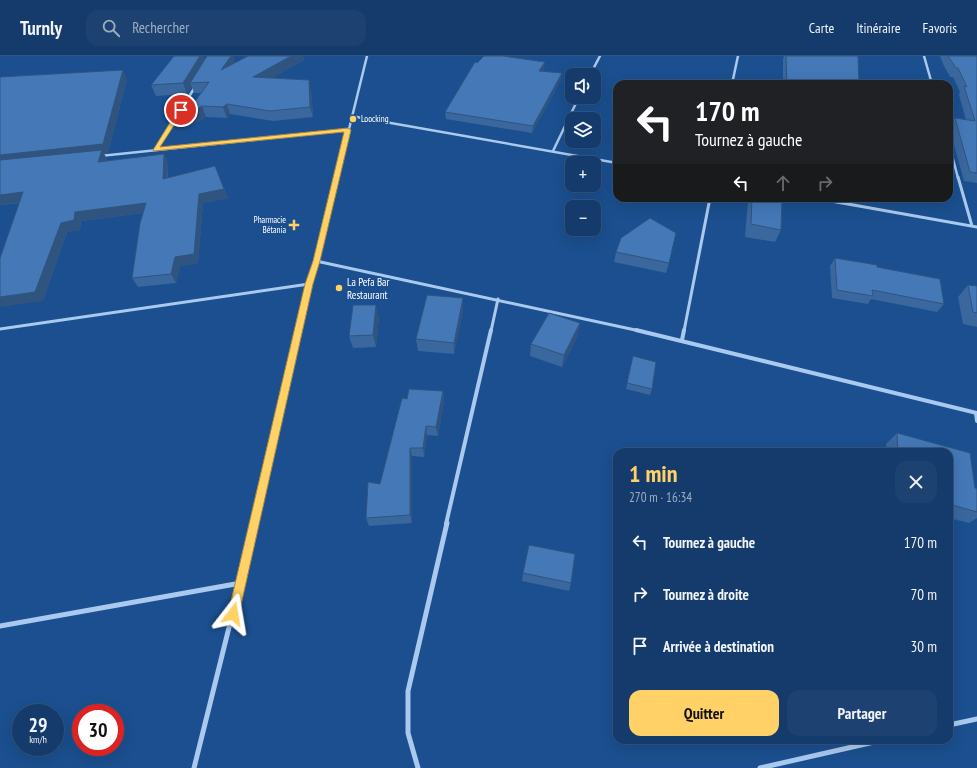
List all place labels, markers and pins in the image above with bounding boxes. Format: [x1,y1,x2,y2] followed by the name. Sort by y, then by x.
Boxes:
[164,93,198,127] pin
[361,113,389,124] place label: Loocking
[348,114,358,124] marker: Loocking
[254,214,286,235] place label: Pharmacie Bétania
[289,220,299,230] marker: Pharmacie Bétania
[347,275,389,302] place label: La Pefa Bar Restaurant
[334,283,344,293] marker: La Pefa Bar Restaurant

